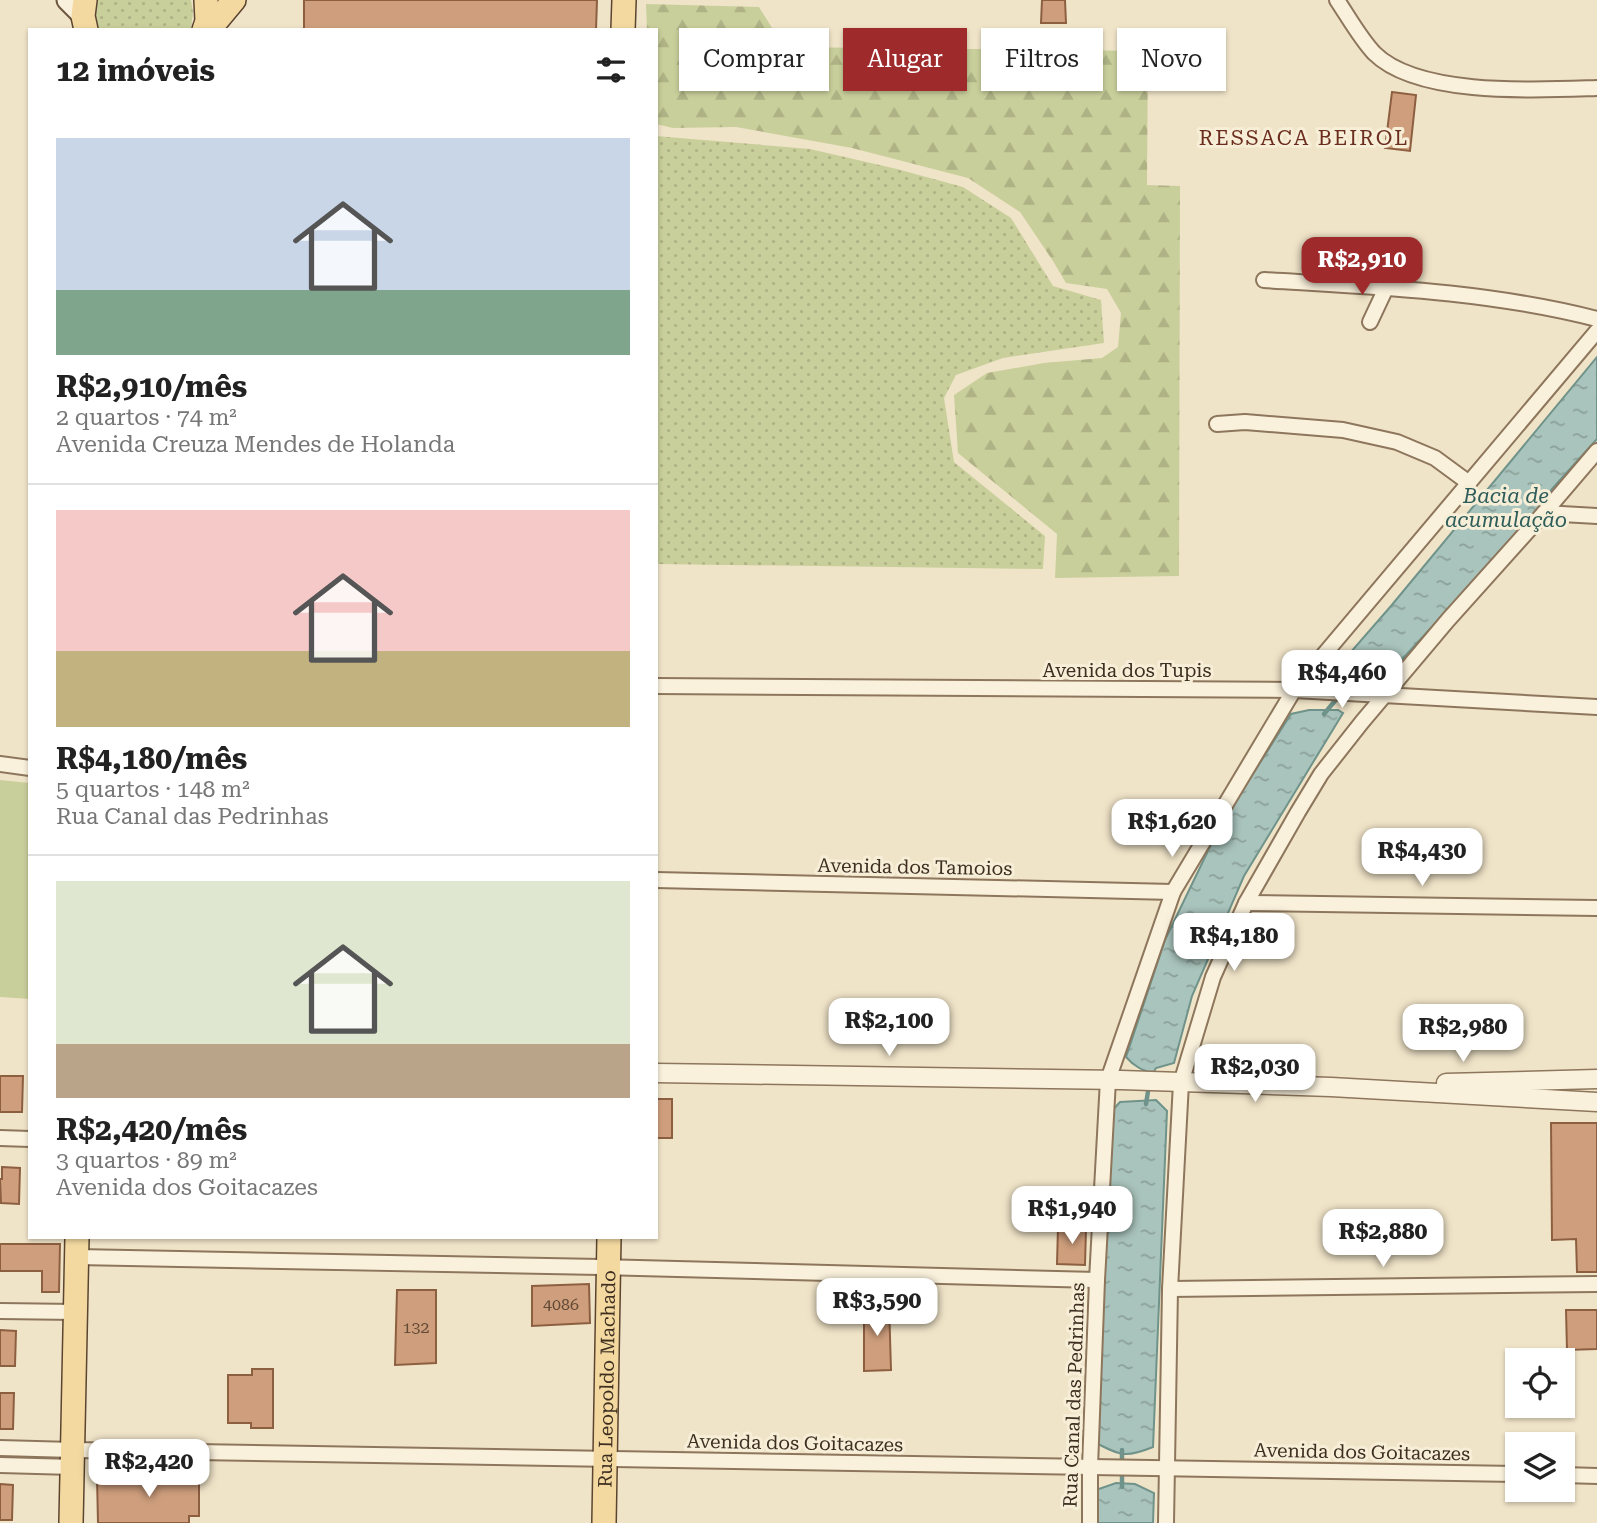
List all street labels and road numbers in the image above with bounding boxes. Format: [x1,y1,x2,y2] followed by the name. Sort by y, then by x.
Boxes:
[1042,659,1212,682] street label: Avenida dos Tupis
[818,854,1012,880] street label: Avenida dos Tamoios
[593,1270,620,1488] street label: Rua Leopoldo Machado
[1059,1282,1089,1508] street label: Rua Canal das Pedrinhas
[687,1430,903,1456] street label: Avenida dos Goitacazes
[1254,1439,1470,1465] street label: Avenida dos Goitacazes

